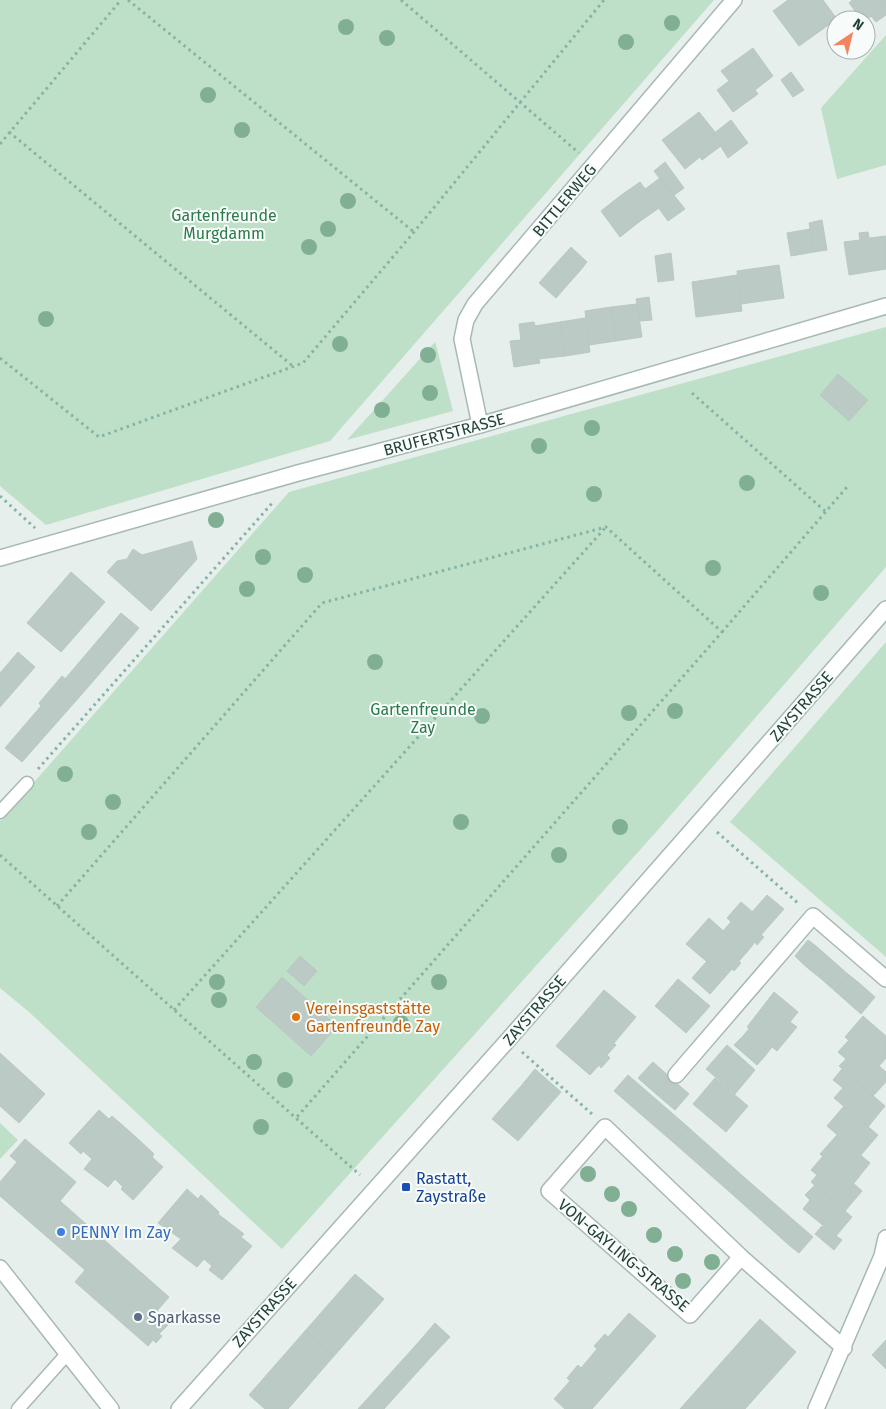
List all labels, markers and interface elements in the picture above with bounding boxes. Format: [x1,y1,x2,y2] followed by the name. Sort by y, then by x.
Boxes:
[826,10,876,60] north arrow
[849,15,867,34] text: N
[529,160,600,240] street label: BITTLERWEG
[171,206,277,243] park label: Gartenfreunde Murgdamm
[381,409,507,460] street label: BRUFERTSTRASSE
[766,667,837,745] street label: ZAYSTRASSE
[370,700,476,737] park label: Gartenfreunde Zay
[499,971,570,1049] street label: ZAYSTRASSE
[306,999,440,1036] place label: Vereinsgaststätte Gartenfreunde Zay
[290,1011,302,1023] marker: Vereinsgaststätte Gartenfreunde Zay
[416,1169,486,1206] place label: Rastatt, Zaystraße
[400,1181,412,1193] marker: Rastatt, Zaystraße
[554,1195,693,1316] street label: VON-GAYLING-STRASSE
[71,1223,171,1242] place label: PENNY Im Zay
[55,1226,67,1238] marker: PENNY Im Zay
[228,1274,300,1351] street label: ZAYSTRASSE
[148,1308,221,1327] place label: Sparkasse
[132,1311,144,1323] marker: Sparkasse

